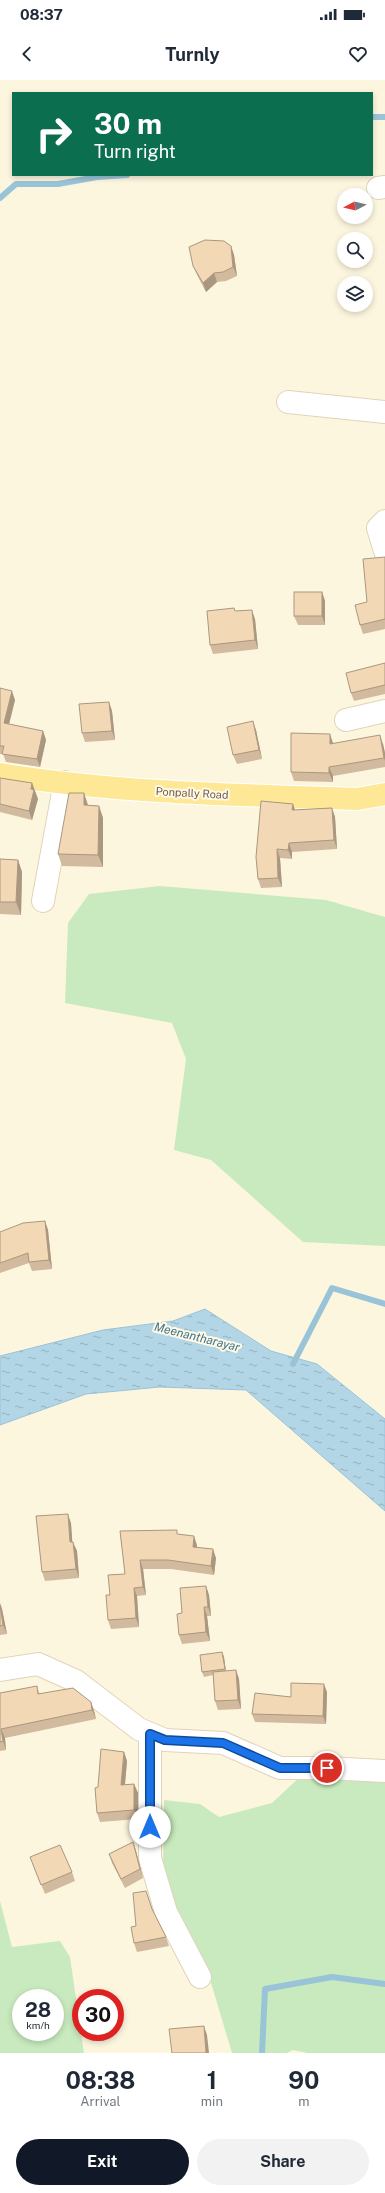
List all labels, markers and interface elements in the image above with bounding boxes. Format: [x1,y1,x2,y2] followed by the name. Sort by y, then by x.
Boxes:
[20,6,63,23] text: 08:37
[16,43,38,65] icon: back
[347,43,369,65] icon: heart
[165,44,220,65] text: Turnly
[94,107,162,140] text: 30 m
[28,108,80,160] icon: right
[94,141,176,162] text: Turn right
[337,188,373,224] north arrow
[337,188,373,312] map controls
[337,232,373,268] button: search
[337,276,373,312] button: layers
[155,785,229,801] street label: Ponpally Road
[153,1320,242,1355] water label: Meenantharayar
[310,1751,344,1785] pin
[316,1757,338,1779] icon: arrive
[129,1806,171,1848] position arrow
[72,1989,124,2041] speed limit sign: 30
[25,1998,51,2022] text: 28
[26,2019,50,2031] text: km/h
[65,2066,135,2094] text: 08:38
[207,2066,217,2094] text: 1
[288,2066,320,2094] text: 90
[80,2094,121,2109] text: Arrival
[201,2094,223,2109] text: min
[298,2094,310,2109] text: m
[16,2139,189,2185] button: Exit
[197,2139,369,2185] button: Share

